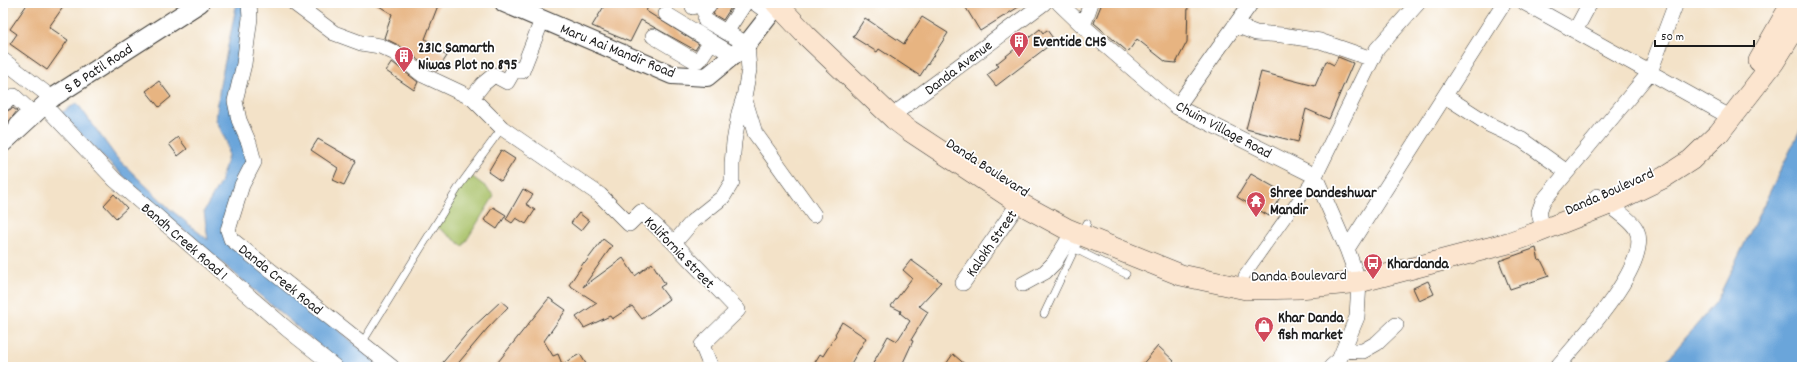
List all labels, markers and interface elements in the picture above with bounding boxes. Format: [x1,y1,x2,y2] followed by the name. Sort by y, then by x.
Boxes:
[556,19,678,85] street label: Maru Aai Mandir Road
[1655,22,1754,48] scale bar
[1661,29,1684,46] text: 50 m
[1008,30,1030,58] building icon: Eventide CHS
[1033,32,1107,54] place label: Eventide CHS
[921,35,998,102] street label: Danda Avenue
[418,38,518,77] place label: 231C Samarth Niwas Plot no 895
[60,39,138,100] street label: S B Patil Road
[393,45,415,73] building icon: 231C Samarth Niwas Plot no 895
[1171,96,1275,165] street label: Chuim Village Road
[941,133,1033,204] street label: Danda Boulevard
[1562,163,1658,222] street label: Danda Boulevard
[1270,183,1377,222] place label: Shree Dandeshwar Mandir
[1245,190,1267,218] temple icon: Shree Dandeshwar Mandir
[135,198,232,287] street label: Bandh Creek Road 1
[962,206,1024,282] street label: Kalokh Street
[638,212,719,295] street label: Kolifornia street
[233,240,327,322] street label: Danda Creek Road
[1362,252,1384,280] bus stop icon: Khardanda
[1387,254,1449,276] place label: Khardanda
[1251,265,1347,289] street label: Danda Boulevard
[1277,308,1345,347] place label: Khar Danda fish market
[1253,315,1275,343] shop icon: Khar Danda fish market

